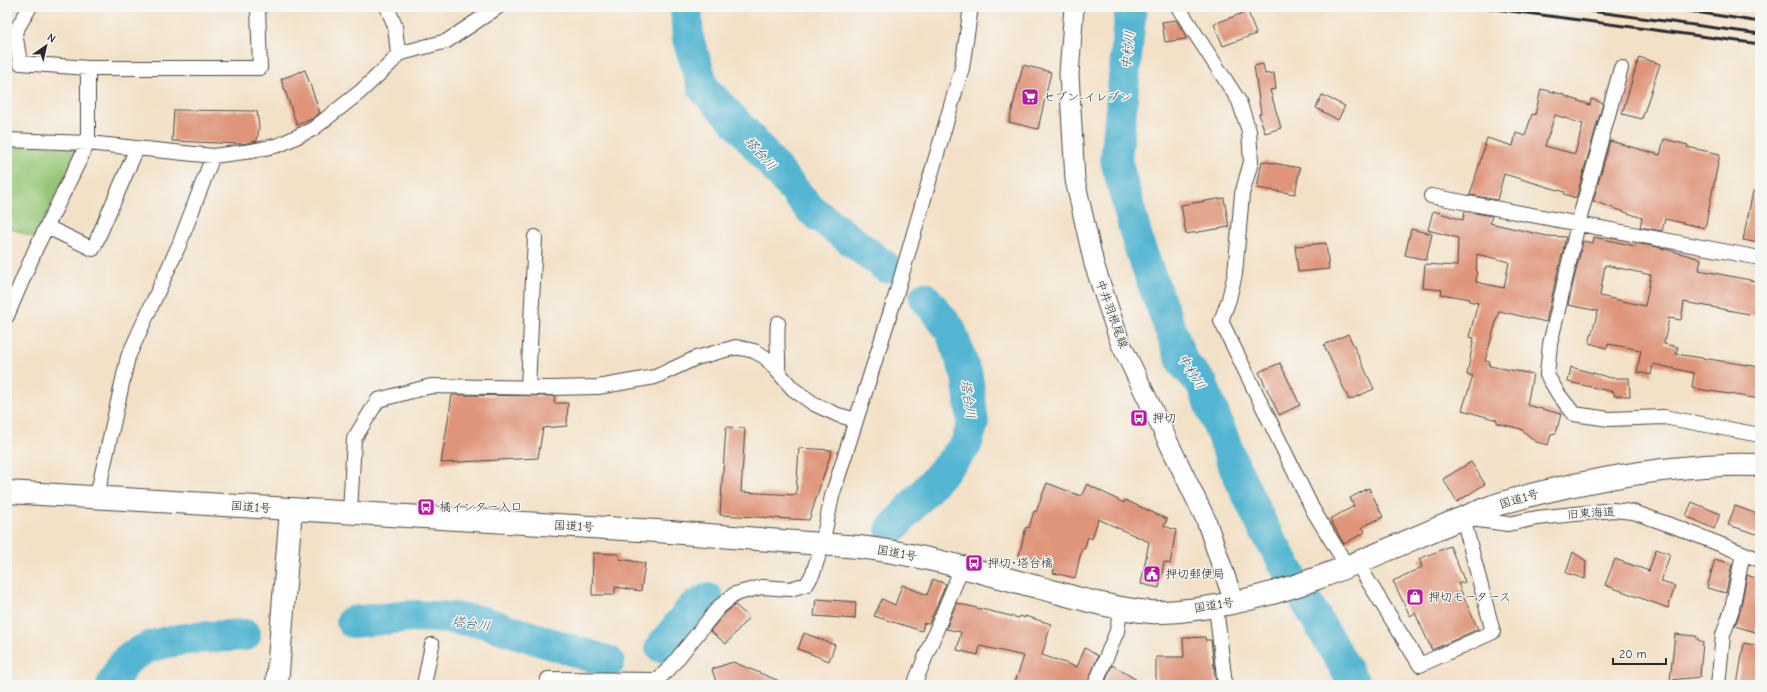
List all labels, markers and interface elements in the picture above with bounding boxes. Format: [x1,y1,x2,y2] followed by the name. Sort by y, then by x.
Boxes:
[26,26,66,66] north arrow
[1118,30,1137,70] water label: 中村川
[45,31,58,46] text: N
[1020,87,1040,107] supermarket icon: セブン-イレブン
[1043,90,1132,104] place label: セブン-イレブン
[742,134,779,173] water label: 塔台川
[1093,278,1131,350] street label: 中井羽根尾線
[1175,351,1208,392] water label: 中村川
[958,379,979,419] water label: 塔台川
[1129,408,1149,428] bus stop icon: 押切
[1152,411,1176,425] place label: 押切
[1497,486,1541,512] street label: 国道1号
[416,497,436,517] bus stop icon: 橘インター入口
[230,499,272,515] street label: 国道1号
[439,500,523,514] place label: 橘インター入口
[1567,504,1615,522] street label: 旧東海道
[553,518,595,534] street label: 国道1号
[876,543,918,563] street label: 国道1号
[964,553,984,573] bus stop icon: 押切･塔台橋
[987,556,1053,570] place label: 押切･塔台橋
[1142,564,1162,584] public building icon: 押切郵便局
[1165,567,1225,581] place label: 押切郵便局
[1405,587,1425,607] shop icon: 押切モータース
[1428,590,1511,604] place label: 押切モータース
[1193,595,1235,615] street label: 国道1号
[451,613,491,634] water label: 塔台川
[1613,640,1666,666] scale bar
[1619,647,1647,661] text: 20 m

